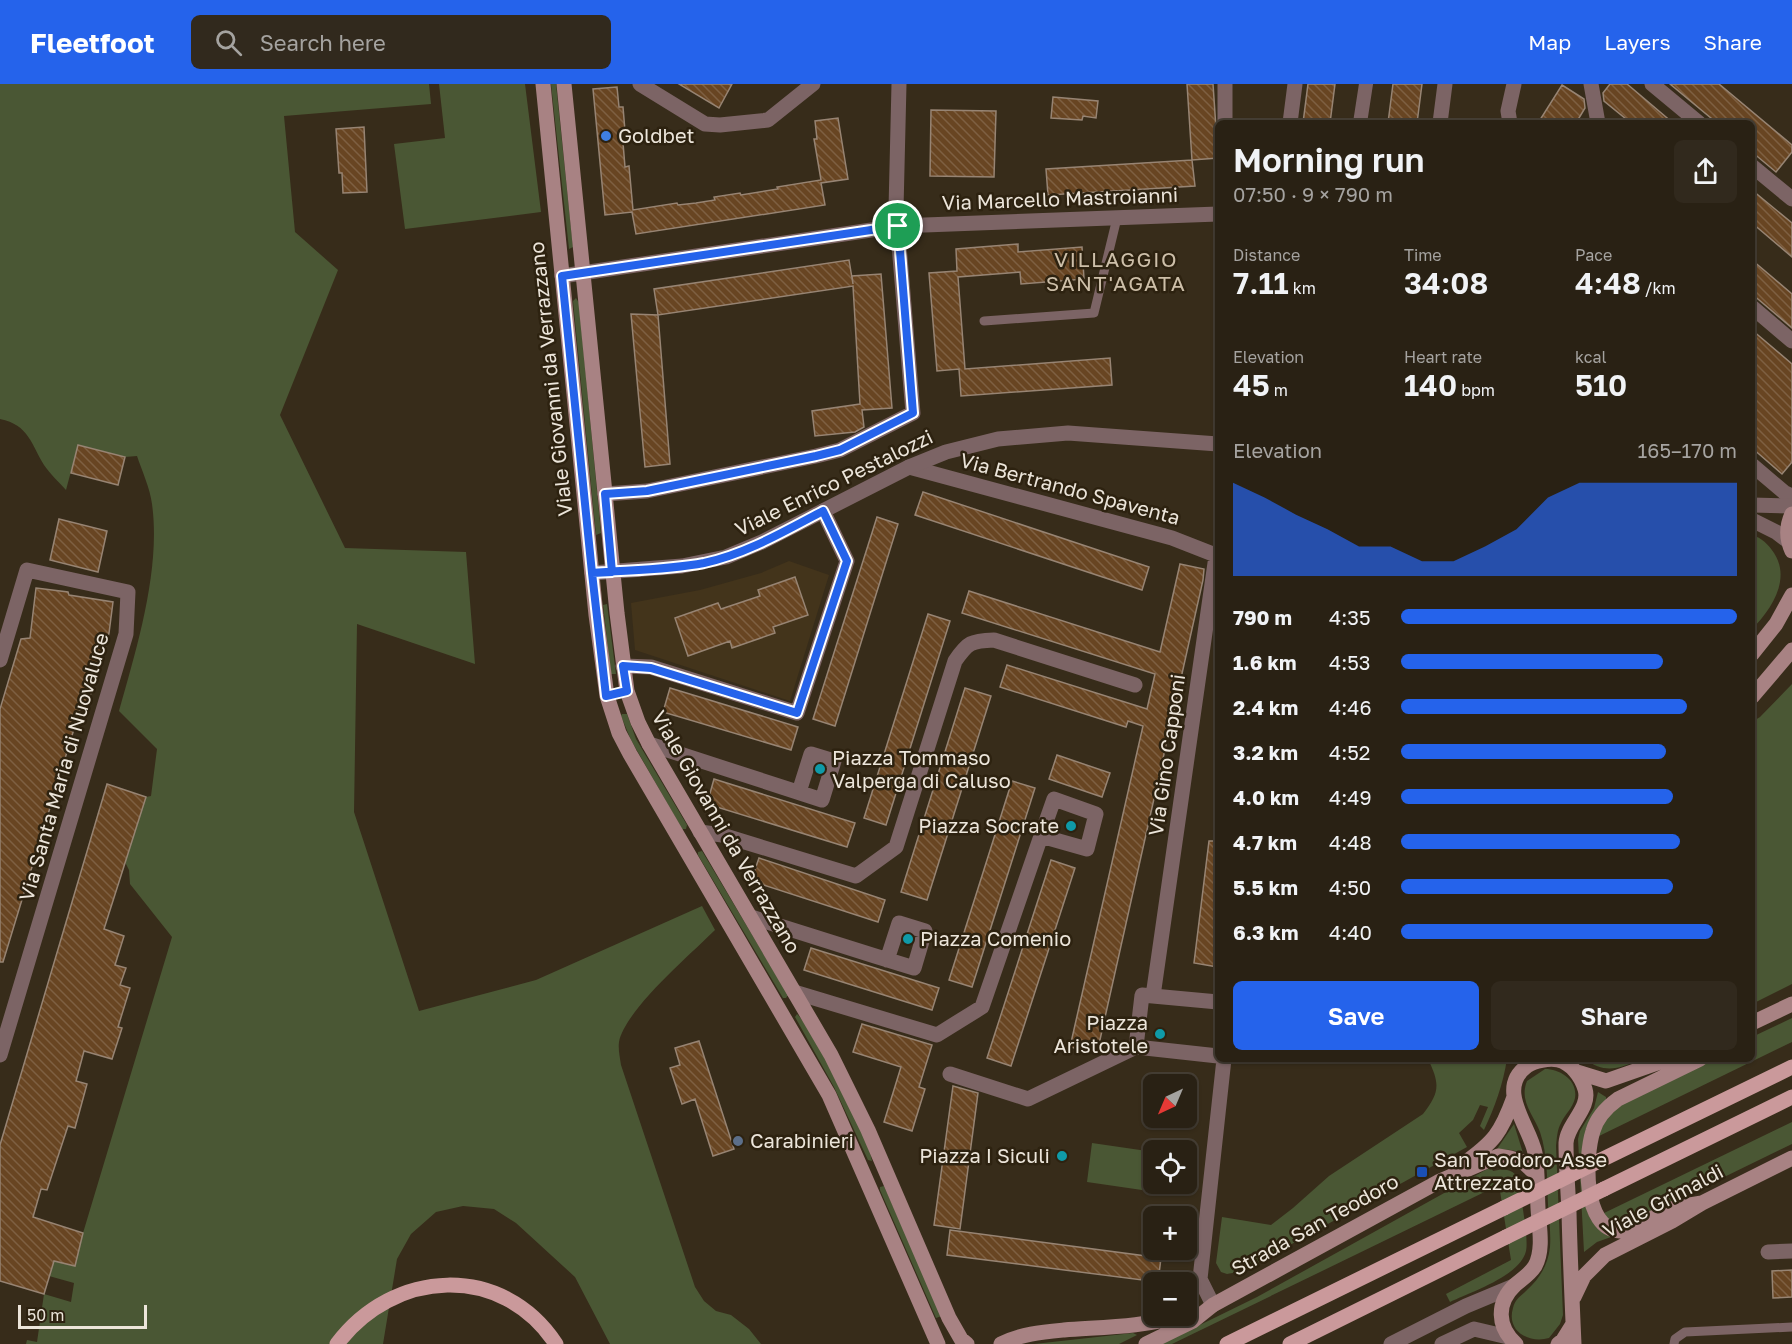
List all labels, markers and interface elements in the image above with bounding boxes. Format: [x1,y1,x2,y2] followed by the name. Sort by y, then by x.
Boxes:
[191,15,611,69] search box
[30,26,155,59] text: Fleetfoot
[212,26,245,59] icon: search
[260,29,386,56] text: Search here
[1528,29,1571,55] text: Map
[1604,29,1671,55] text: Layers
[1704,29,1762,55] text: Share
[618,123,695,147] place label: Goldbet
[599,129,613,143] marker: Goldbet
[1233,140,1425,179] text: Morning run
[1674,140,1737,203] button: share
[941,182,1179,214] street label: Via Marcello Mastroianni
[1233,182,1393,206] text: 07:50 · 9 × 790 m
[872,200,923,251] pin
[881,209,914,242] icon: arrive
[524,241,576,518] street label: Viale Giovanni da Verrazzano
[1233,245,1300,265] text: Distance
[1404,245,1442,265] text: Time
[1575,245,1612,265] text: Pace
[1046,246,1186,296] district label: VILLAGGIO SANT'AGATA
[1233,265,1289,301] text: 7.11
[1404,265,1488,301] text: 34:08
[1575,265,1641,301] text: 4:48
[1289,278,1316,298] text: km
[1641,278,1676,298] text: /km
[1233,347,1304,367] text: Elevation
[1404,347,1482,367] text: Heart rate
[1575,347,1607,367] text: kcal
[1233,367,1270,403] text: 45
[1404,367,1457,403] text: 140
[1575,367,1627,403] text: 510
[1270,380,1288,400] text: m
[1457,380,1495,400] text: bpm
[731,424,936,540] street label: Viale Enrico Pestalozzi
[1233,438,1322,462] text: Elevation
[1638,438,1737,462] text: 165–170 m
[958,447,1183,529] street label: Via Bertrando Spaventa
[1233,605,1292,629] text: 790 m
[1329,605,1371,629] text: 4:35
[13,630,113,904] street label: Via Santa Maria di Nuovaluce
[1233,650,1297,674] text: 1.6 km
[1329,650,1371,674] text: 4:53
[1143,672,1189,837] street label: Via Gino Capponi
[1233,695,1298,719] text: 2.4 km
[1329,695,1372,719] text: 4:46
[647,706,806,957] street label: Viale Giovanni da Verrazzano
[1233,740,1298,764] text: 3.2 km
[1329,740,1370,764] text: 4:52
[832,745,1011,792] place label: Piazza Tommaso Valperga di Caluso
[813,762,827,776] marker: Piazza Tommaso Valperga di Caluso
[1233,785,1299,809] text: 4.0 km
[1329,785,1372,809] text: 4:49
[918,813,1059,837] place label: Piazza Socrate
[1064,819,1078,833] marker: Piazza Socrate
[1233,830,1297,854] text: 4.7 km
[1329,830,1372,854] text: 4:48
[1233,875,1298,899] text: 5.5 km
[1329,875,1371,899] text: 4:50
[1233,920,1298,944] text: 6.3 km
[1329,920,1372,944] text: 4:40
[920,926,1071,950] place label: Piazza Comenio
[901,932,915,946] marker: Piazza Comenio
[1233,981,1479,1050] button: Save
[1491,981,1737,1050] button: Share
[1053,1010,1148,1057] place label: Piazza Aristotele
[1153,1027,1167,1041] marker: Piazza Aristotele
[1143,1074,1197,1128] north arrow
[1143,1074,1197,1326] map controls
[750,1128,854,1152] place label: Carabinieri
[731,1134,745,1148] marker: Carabinieri
[1143,1140,1197,1194] button: locate
[919,1143,1050,1167] place label: Piazza I Siculi
[1434,1147,1607,1194] place label: San Teodoro-Asse Attrezzato
[1055,1149,1069,1163] marker: Piazza I Siculi
[1598,1158,1727,1242] street label: Viale Grimaldi
[1415,1165,1429,1179] marker: San Teodoro-Asse Attrezzato
[1227,1168,1402,1280] street label: Strada San Teodoro
[1143,1206,1197,1260] button: +
[1143,1272,1197,1326] button: −
[18,1302,147,1330] scale bar
[27,1305,64,1325] text: 50 m

